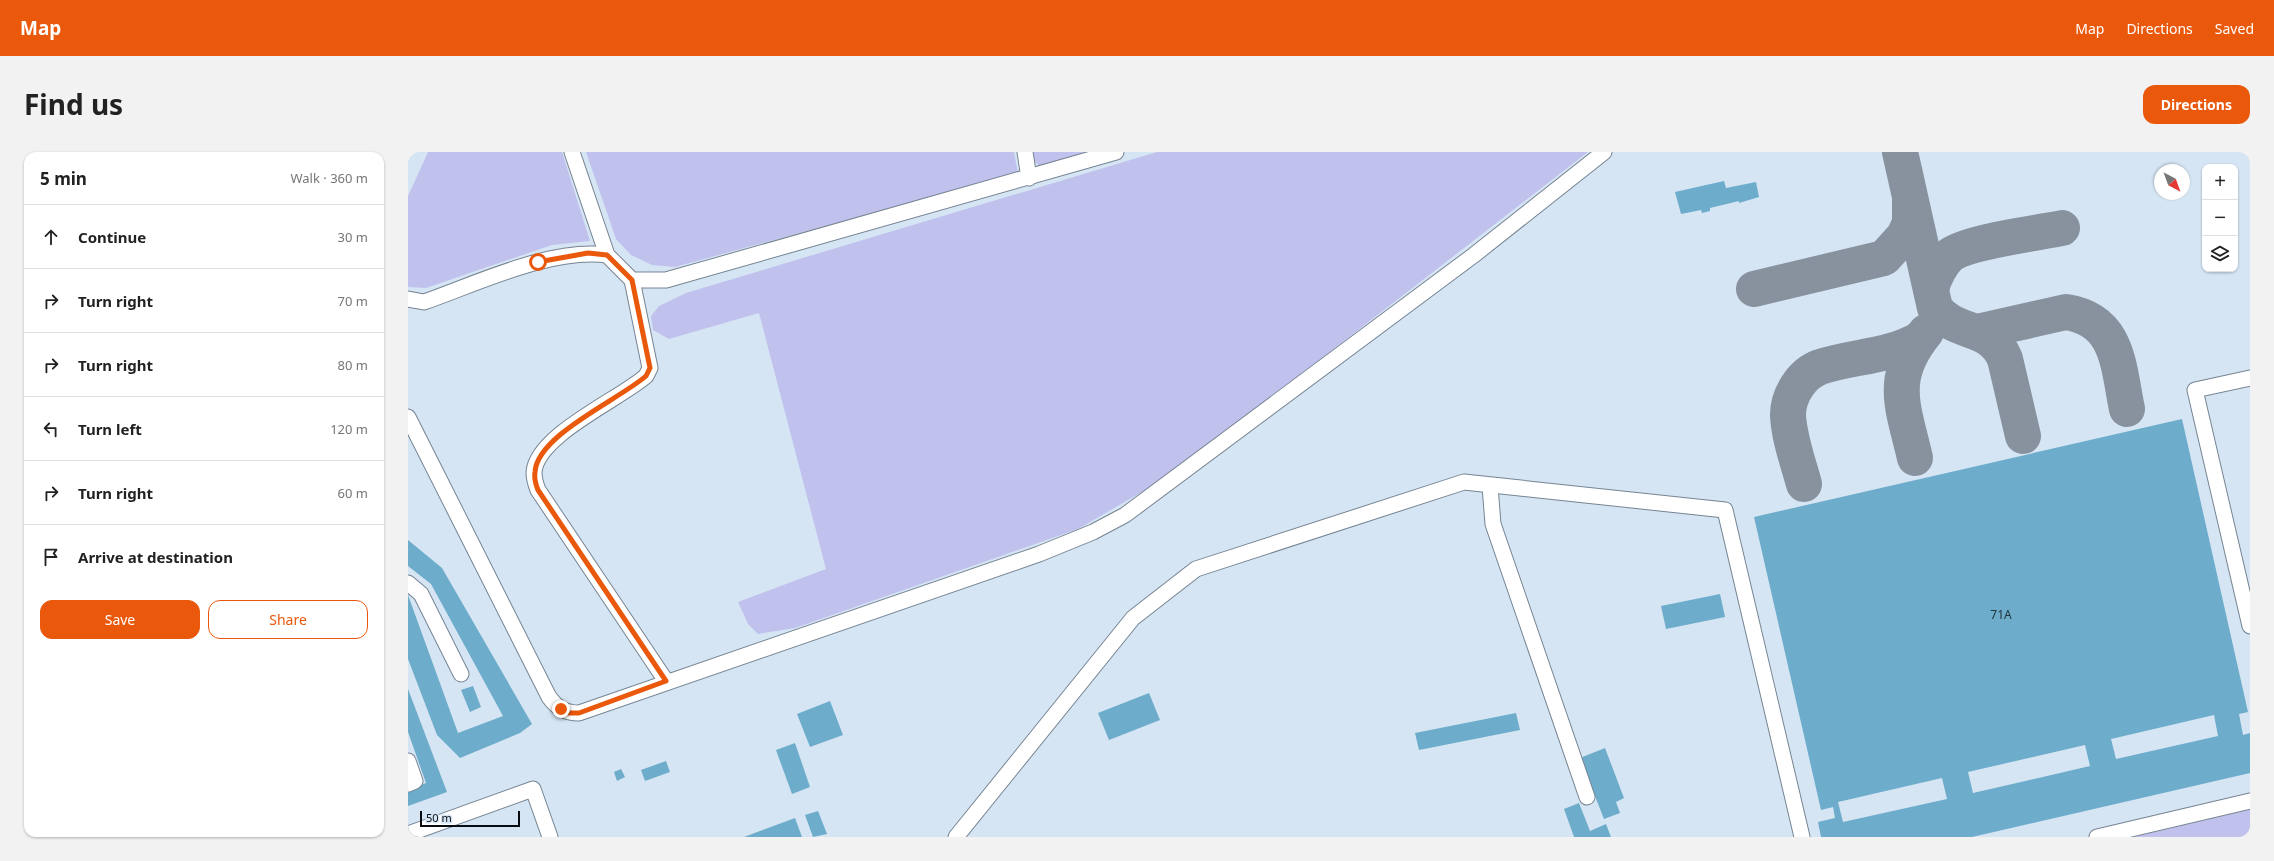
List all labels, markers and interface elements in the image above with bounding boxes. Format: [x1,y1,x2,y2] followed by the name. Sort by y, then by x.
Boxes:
[20,15,61,41] text: Map
[2075,19,2104,38] text: Map
[2126,19,2193,38] text: Directions
[2215,19,2254,38] text: Saved
[24,85,123,123] text: Find us
[2143,85,2250,124] button: Directions
[2154,164,2190,200] north arrow
[2202,164,2238,272] map controls
[2202,164,2238,200] button: +
[40,167,87,190] text: 5 min
[290,169,368,187] text: Walk · 360 m
[2202,200,2238,236] button: −
[40,226,62,248] icon: ahead
[78,227,146,247] text: Continue
[338,228,368,246] text: 30 m
[2202,236,2238,272] button: layers
[529,253,547,271] route start
[40,290,62,312] icon: right
[78,291,153,311] text: Turn right
[338,292,368,310] text: 70 m
[40,354,62,376] icon: right
[78,355,153,375] text: Turn right
[338,356,368,374] text: 80 m
[40,418,62,440] icon: left
[78,419,142,439] text: Turn left
[330,420,368,438] text: 120 m
[40,482,62,504] icon: right
[78,483,153,503] text: Turn right
[338,484,368,502] text: 60 m
[40,546,62,568] icon: arrive
[78,547,233,567] text: Arrive at destination
[40,600,200,639] button: Save
[208,600,368,639] button: Share
[1990,606,2012,623] house number: 71А
[552,700,570,718] route end
[420,809,520,828] scale bar
[426,810,452,825] text: 50 m

